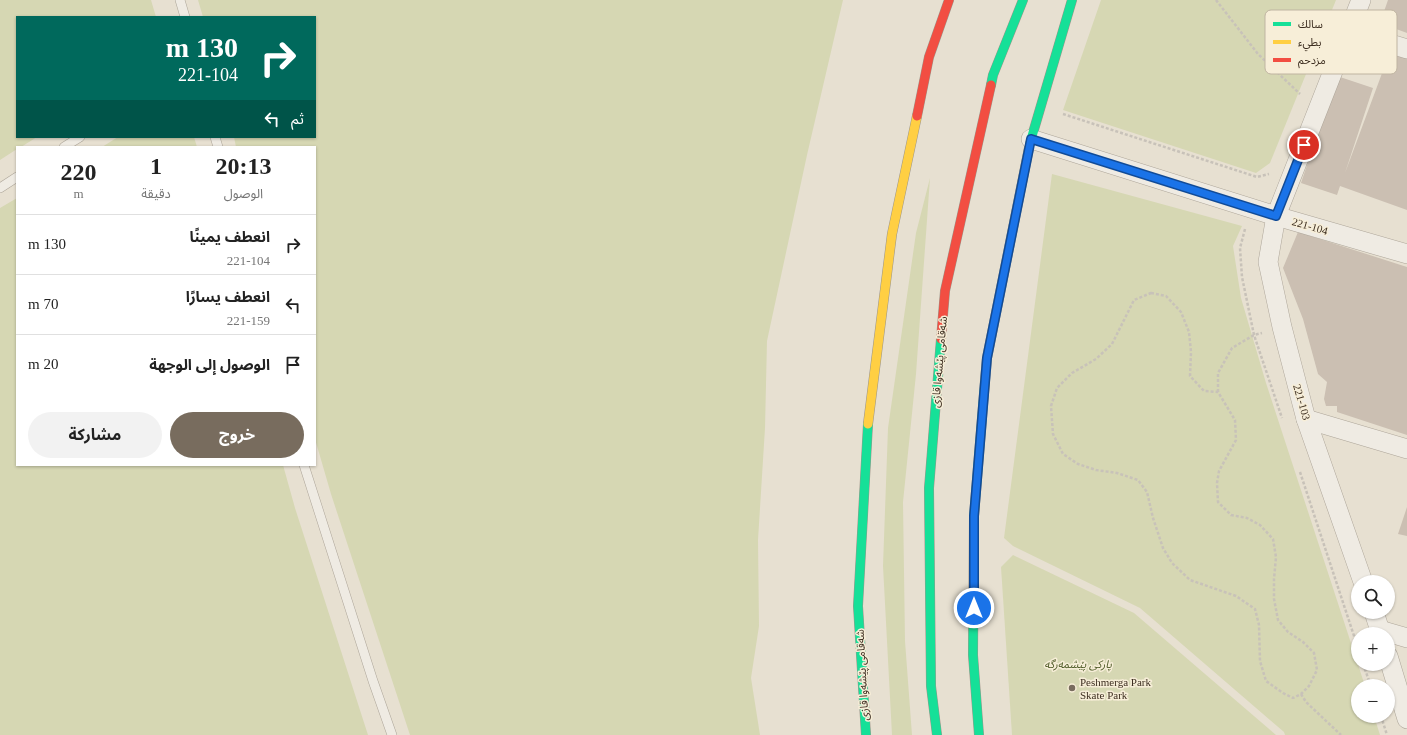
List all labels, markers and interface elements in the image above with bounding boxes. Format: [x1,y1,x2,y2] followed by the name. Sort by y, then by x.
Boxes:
[1265,10,1397,74] legend
[1298,18,1323,30] text: سالك
[166,32,238,63] text: 130 m
[252,32,304,84] icon: right
[1298,36,1321,52] text: بطيء
[1298,54,1326,69] text: مزدحم
[178,65,238,85] text: 221-104
[261,108,283,130] icon: left
[291,111,304,127] text: ثم
[1287,128,1321,162] pin
[1293,134,1315,156] icon: arrive
[150,153,162,179] text: 1
[215,153,271,179] text: 20:13
[61,159,97,185] text: 220
[74,186,84,201] text: m
[141,186,171,201] text: دقيقة
[224,186,263,201] text: الوصول
[1291,215,1330,237] street label: 221-104
[190,229,270,245] text: انعطف يمينًا
[282,234,304,256] icon: right
[28,236,66,252] text: 130 m
[227,253,270,268] text: 221-104
[186,289,270,305] text: انعطف يسارًا
[282,294,304,316] icon: left
[28,296,58,312] text: 70 m
[227,313,270,328] text: 221-159
[929,315,951,408] street label: شەقامی پێشەوا قازی
[282,354,304,376] icon: arrive
[28,356,58,372] text: 20 m
[149,357,270,373] text: الوصول إلى الوجهة
[1291,383,1313,422] street label: 221-103
[28,412,162,458] button: مشاركة
[170,412,304,458] button: خروج
[1351,575,1395,723] map controls
[1351,575,1395,619] button: search
[953,587,995,629] position arrow
[1351,627,1395,671] button: +
[854,628,872,721] street label: شەقامی پێشەوا قازی
[1044,658,1112,672] park label: پارکی پێشمەرگە
[1080,676,1151,701] place label: Peshmerga Park Skate Park
[1351,679,1395,723] button: −
[1067,683,1077,693] marker: Peshmerga Park Skate Park

